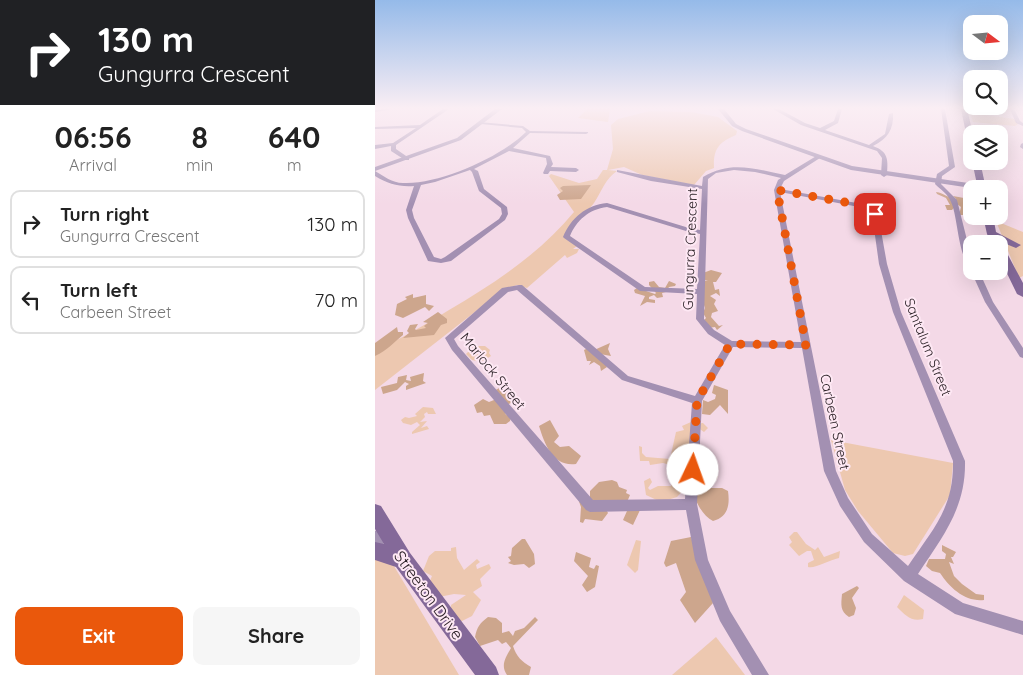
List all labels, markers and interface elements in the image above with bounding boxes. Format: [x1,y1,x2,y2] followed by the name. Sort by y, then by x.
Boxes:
[963,15,1007,60] north arrow
[963,15,1008,280] map controls
[98,17,194,61] text: 130 m
[15,20,80,85] icon: right
[98,60,290,88] text: Gungurra Crescent
[963,70,1008,115] button: search
[55,118,132,156] text: 06:56
[191,118,208,156] text: 8
[268,118,321,156] text: 640
[963,125,1008,170] button: layers
[69,155,117,175] text: Arrival
[186,155,213,175] text: min
[287,155,301,175] text: m
[963,180,1008,225] button: +
[679,187,701,310] street label: Gungurra Crescent
[854,193,896,235] pin
[861,200,889,228] icon: arrive
[60,202,149,226] text: Turn right
[17,210,45,238] icon: right
[307,212,358,236] text: 130 m
[60,226,199,246] text: Gungurra Crescent
[963,235,1008,280] button: −
[60,278,138,302] text: Turn left
[17,286,45,314] icon: left
[314,288,358,312] text: 70 m
[900,296,956,399] street label: Santalum Street
[60,302,171,322] text: Carbeen Street
[456,329,530,413] street label: Marlock Street
[816,372,854,472] street label: Carbeen Street
[666,443,718,495] position arrow
[390,546,468,644] street label: Streeton Drive
[15,607,183,665] button: Exit
[193,607,360,665] button: Share

